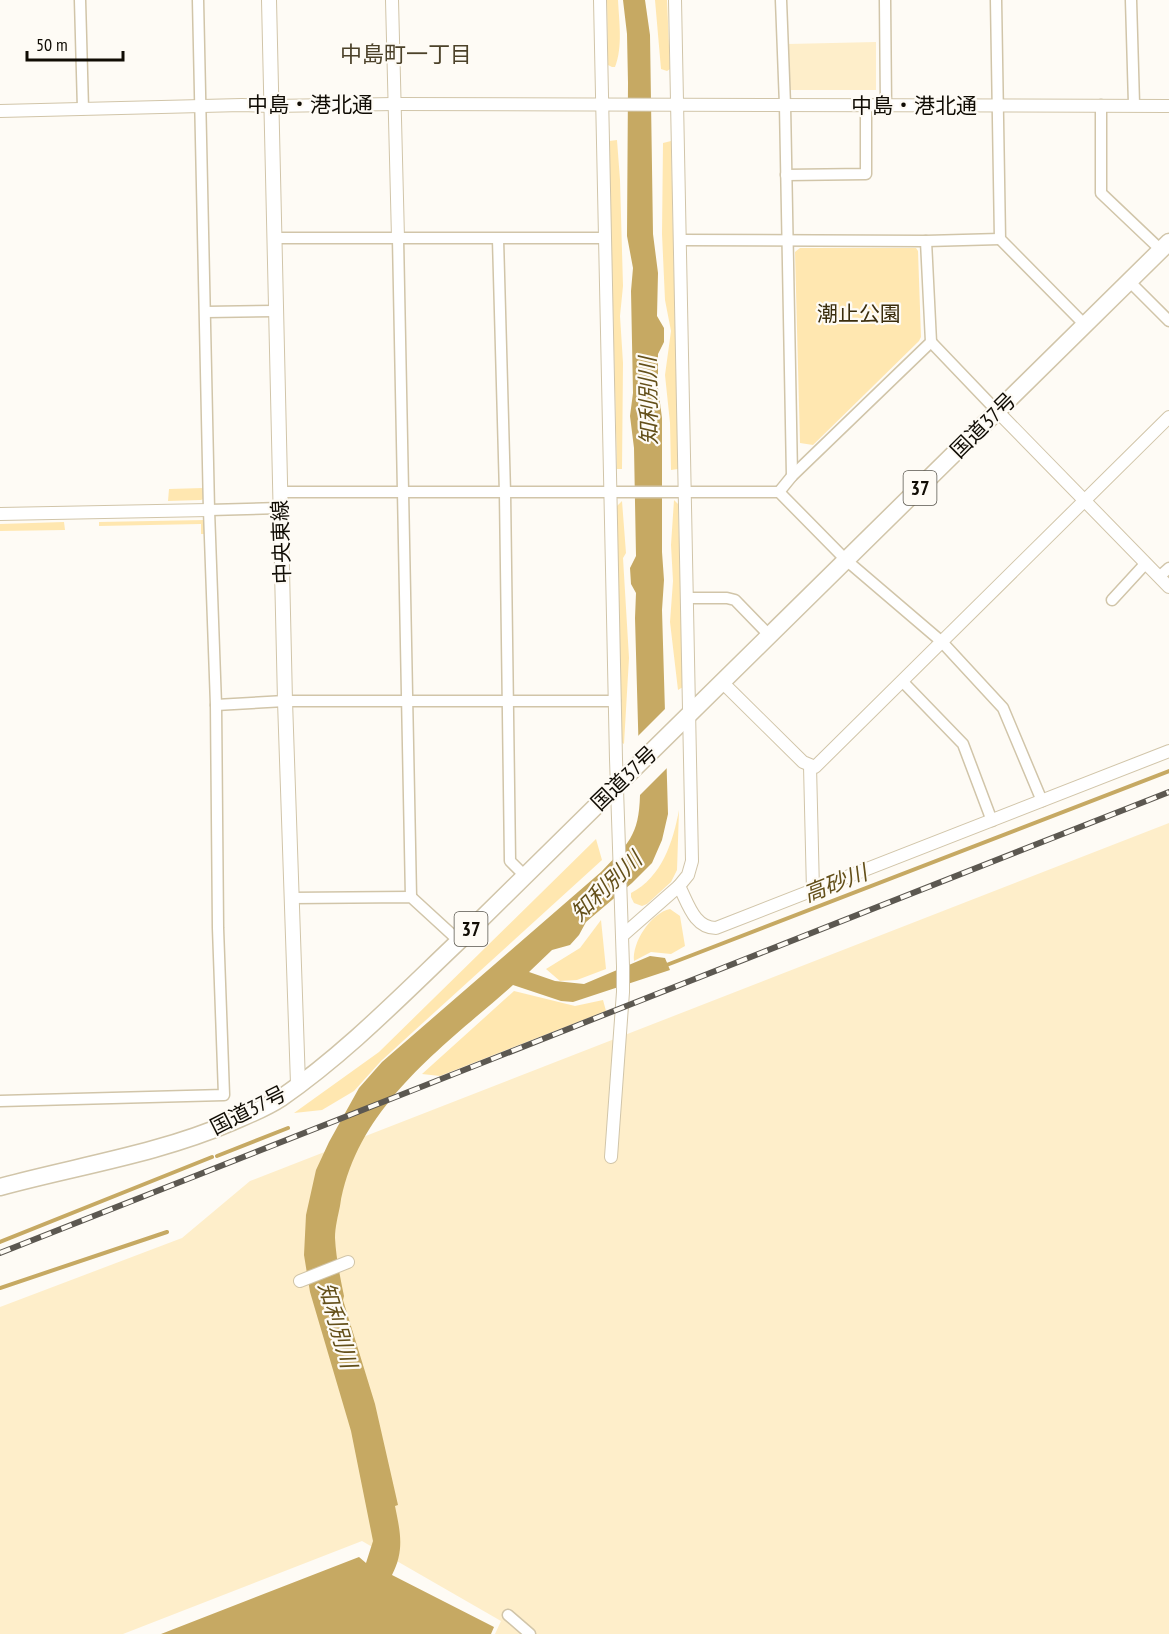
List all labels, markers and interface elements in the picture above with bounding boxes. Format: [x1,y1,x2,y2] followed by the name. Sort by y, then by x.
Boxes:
[27,24,123,62] scale bar
[36,33,68,56] text: 50 m
[340,40,472,68] district label: 中島町一丁目
[247,91,373,118] street label: 中島・港北通
[851,92,977,119] street label: 中島・港北通
[817,300,901,327] park label: 潮止公園
[633,355,663,445] water label: 知利別川
[944,386,1022,464] street label: 国道37号
[904,471,936,505] road number: 37
[266,500,296,584] street label: 中央東線
[585,740,663,816] street label: 国道37号
[565,844,649,927] water label: 知利別川
[799,857,873,908] water label: 高砂川
[454,912,488,946] road number: 37
[205,1079,291,1141] street label: 国道37号
[312,1279,364,1373] water label: 知利別川

